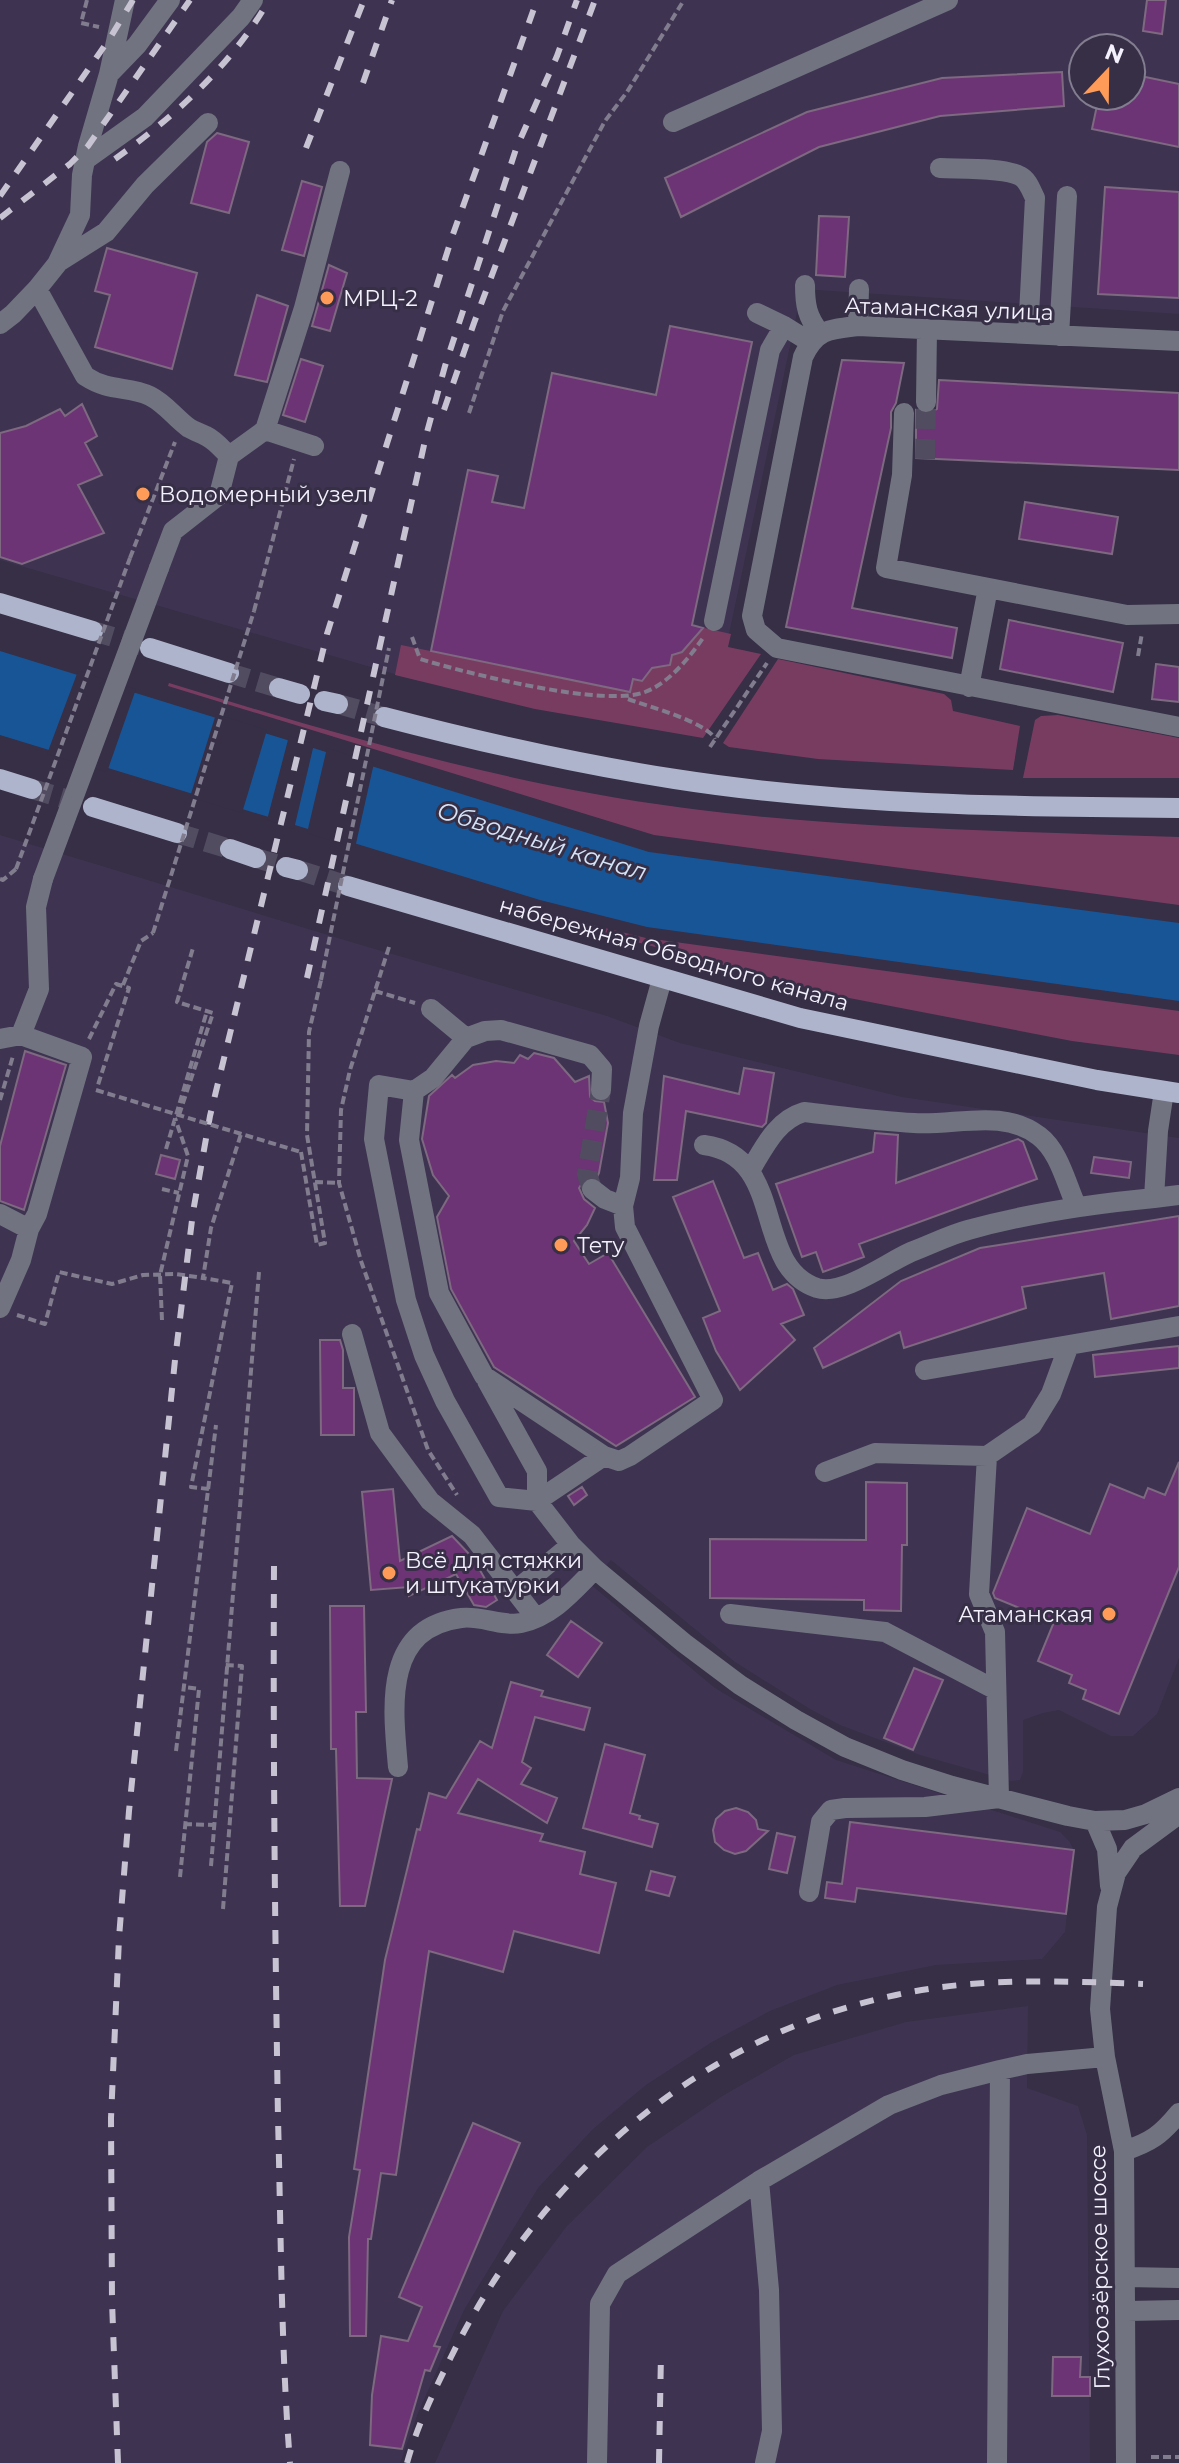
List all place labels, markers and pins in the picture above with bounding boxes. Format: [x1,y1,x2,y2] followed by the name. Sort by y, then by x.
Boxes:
[343,285,418,312] place label: МРЦ-2
[318,289,336,307] marker: МРЦ-2
[159,481,368,508] place label: Водомерный узел
[134,485,152,503] marker: Водомерный узел
[577,1232,625,1259] place label: Тету
[552,1236,570,1254] marker: Тету
[405,1547,582,1599] place label: Всё для стяжки и штукатурки
[380,1564,398,1582] marker: Всё для стяжки и штукатурки
[958,1601,1093,1628] place label: Атаманская
[1100,1605,1118,1623] marker: Атаманская

